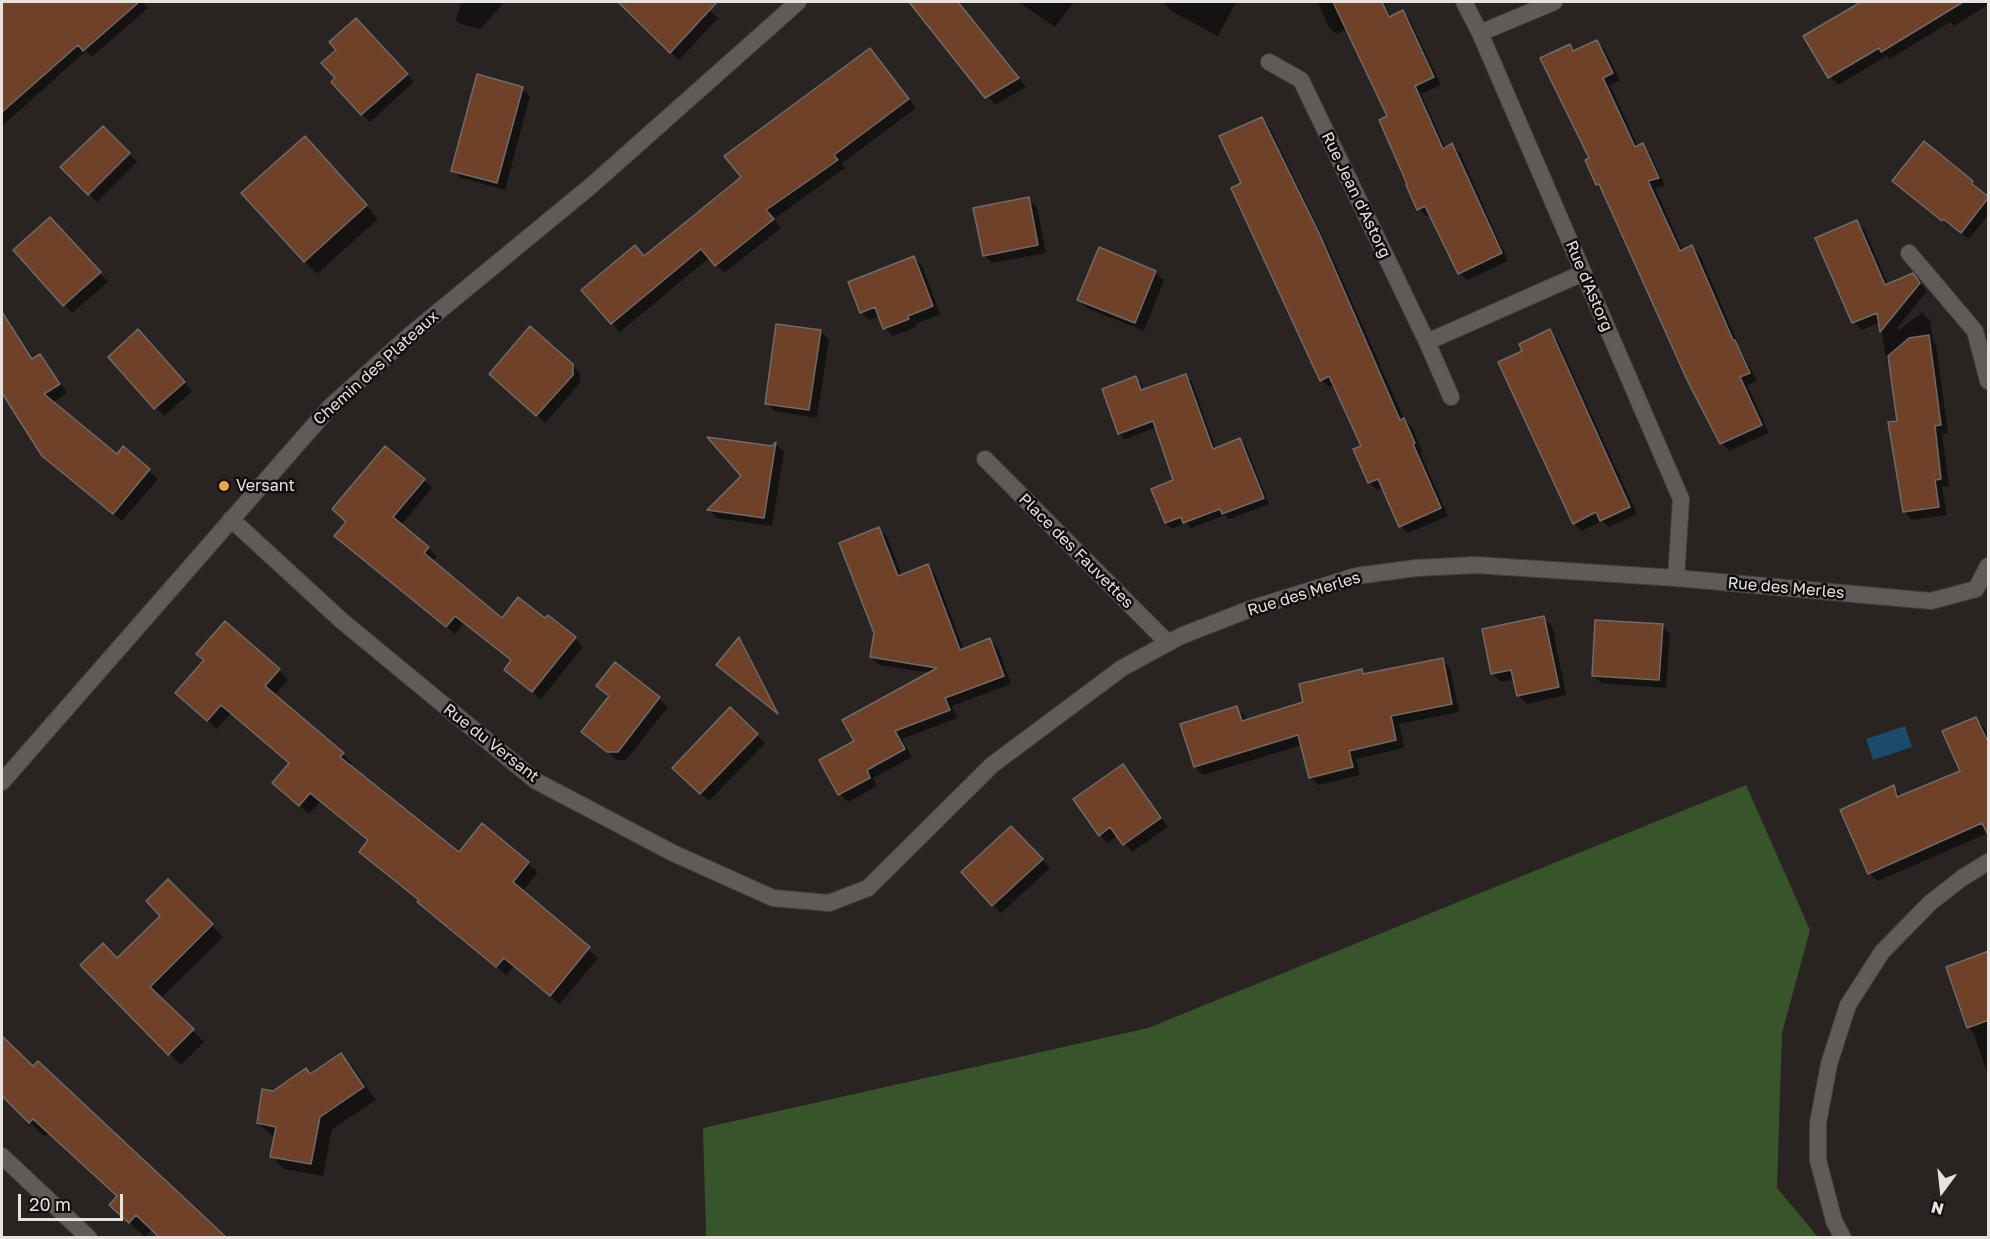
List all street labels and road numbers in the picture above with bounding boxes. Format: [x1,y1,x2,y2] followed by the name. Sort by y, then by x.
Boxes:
[1317,129,1395,261] street label: Rue Jean d'Astorg
[1561,238,1617,334] street label: Rue d'Astorg
[310,307,442,429] street label: Chemin des Plateaux
[1015,490,1137,612] street label: Place des Fauvettes
[1245,568,1363,620] street label: Rue des Merles
[1727,573,1845,603] street label: Rue des Merles
[439,700,543,786] street label: Rue du Versant

